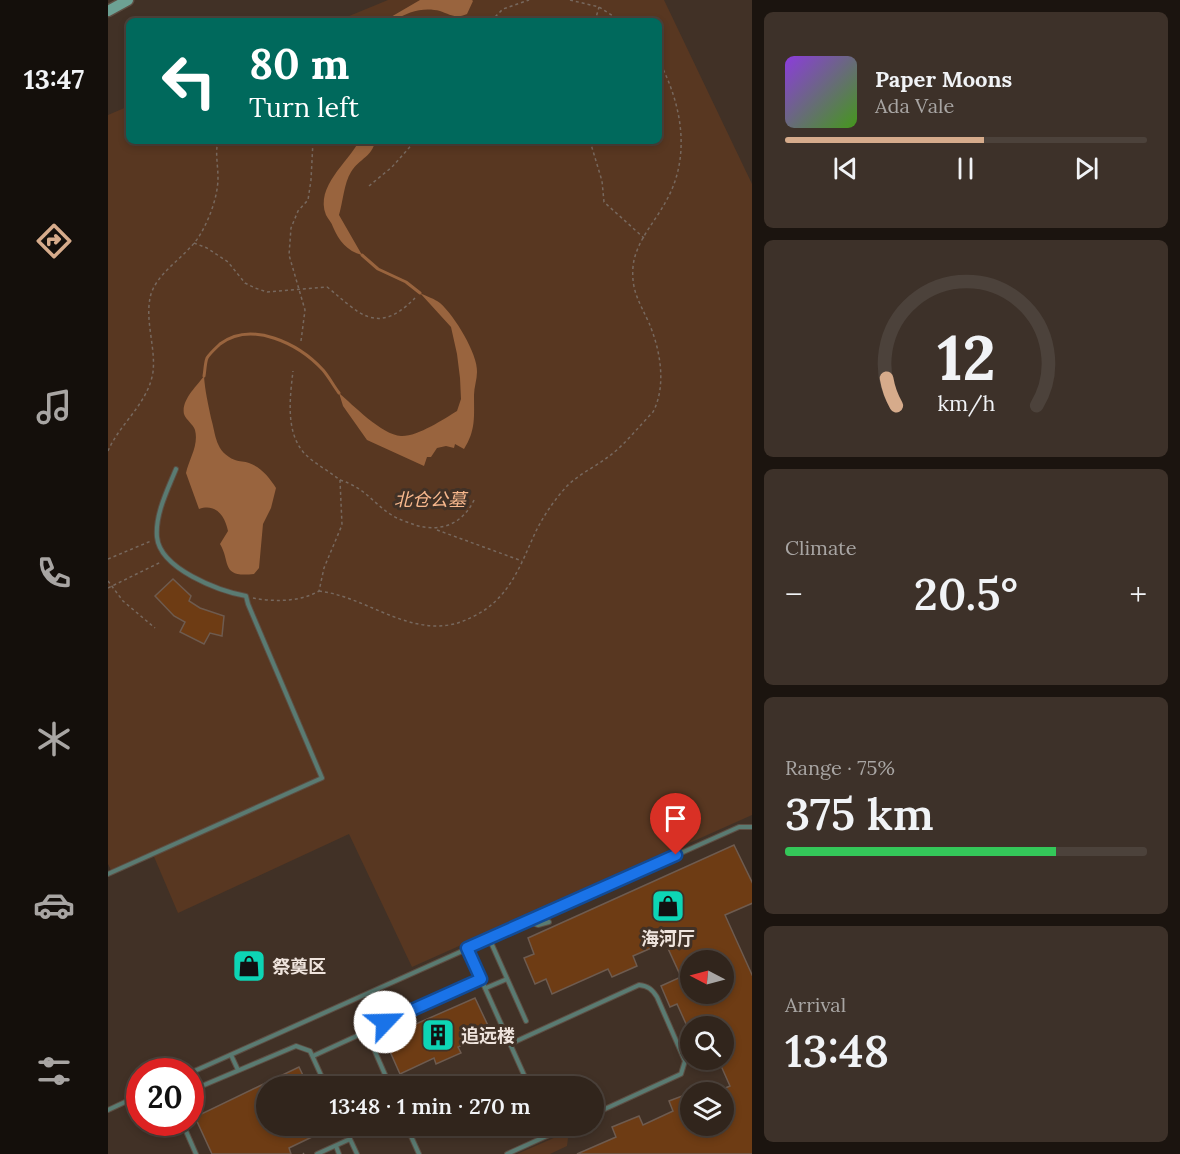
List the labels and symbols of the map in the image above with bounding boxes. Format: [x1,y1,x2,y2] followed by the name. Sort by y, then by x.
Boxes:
[394,488,469,511] park label: 北仓公墓
[650,793,701,855] pin
[650,888,686,924] shop icon: 海河厅
[641,927,695,950] place label: 海河厅
[231,948,267,984] shop icon: 祭奠区
[680,950,734,1004] north arrow
[272,955,326,978] place label: 祭奠区
[353,990,417,1054] position arrow
[420,1017,456,1053] building icon: 追远楼
[461,1024,515,1047] place label: 追远楼
[126,1058,204,1136] speed limit sign: 20

